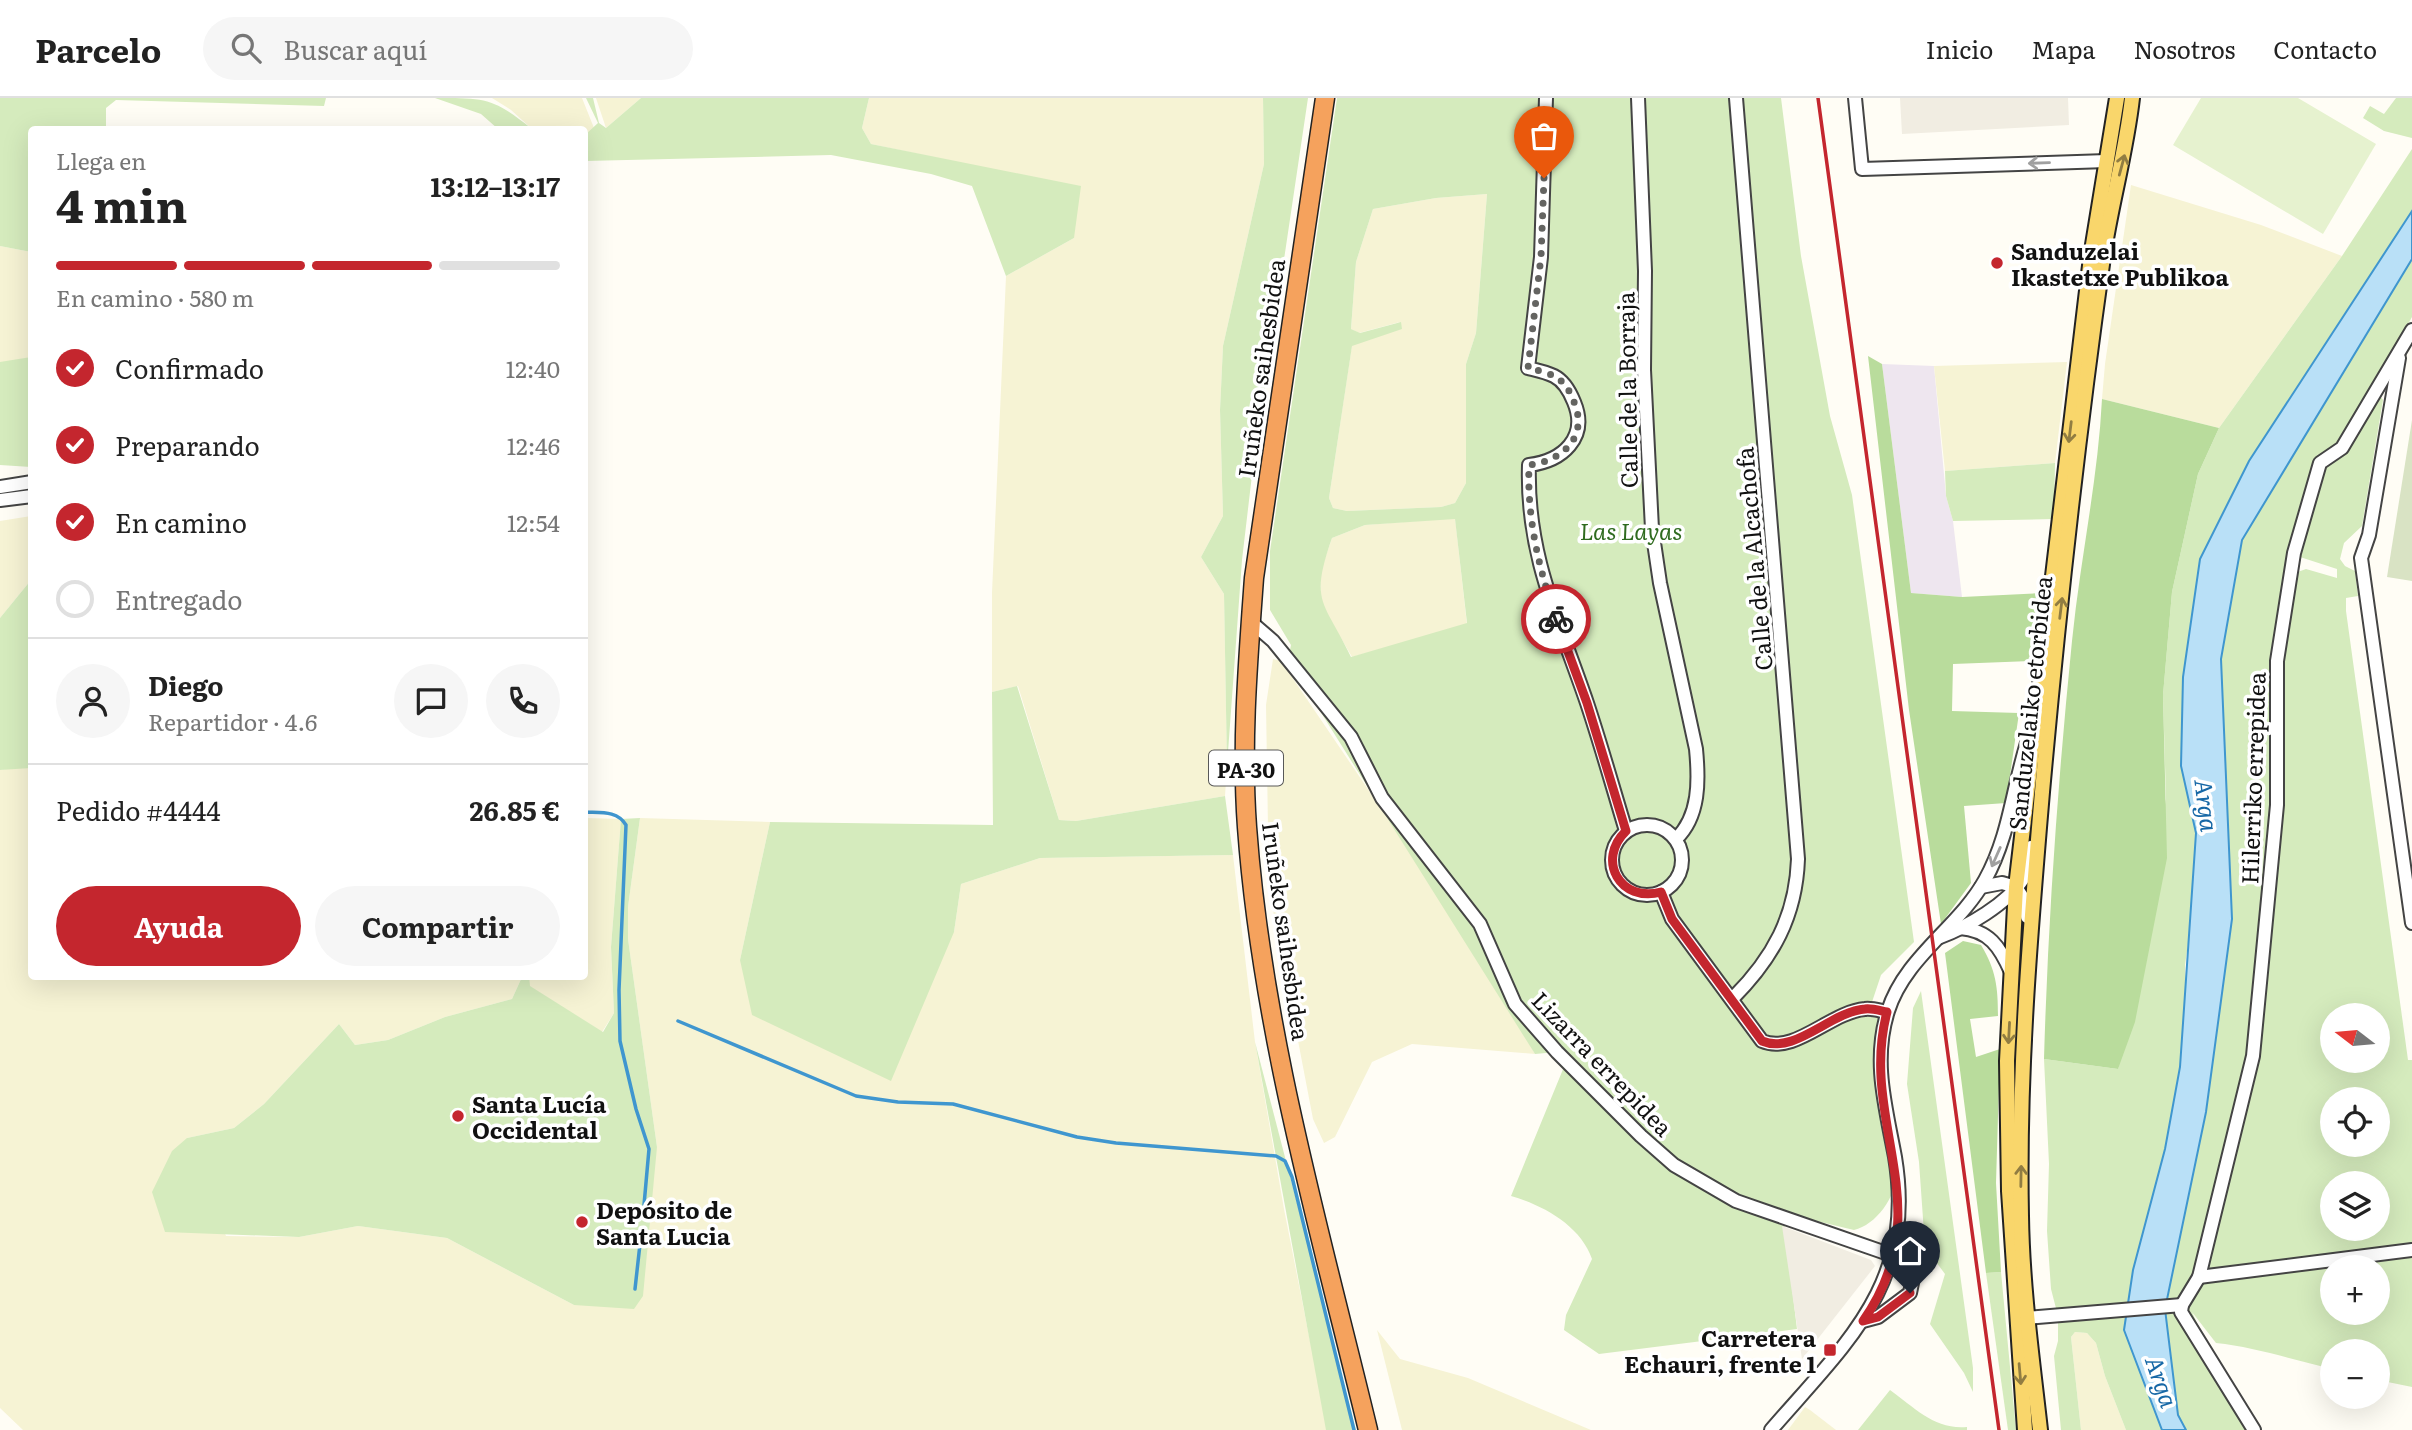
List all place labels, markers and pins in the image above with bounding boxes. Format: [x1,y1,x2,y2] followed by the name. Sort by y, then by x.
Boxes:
[1514,106,1574,178] pin
[2011,233,2229,293] place label: Sanduzelai Ikastetxe Publikoa
[1989,255,2005,271] marker: Sanduzelai Ikastetxe Publikoa
[472,1086,607,1146] place label: Santa Lucía Occidental
[450,1108,466,1124] marker: Santa Lucía Occidental
[596,1192,732,1252] place label: Depósito de Santa Lucia
[574,1214,590,1230] marker: Depósito de Santa Lucia
[1880,1221,1940,1293] pin
[1624,1320,1817,1380] place label: Carretera Echauri, frente 1
[1822,1342,1838,1358] marker: Carretera Echauri, frente 1

